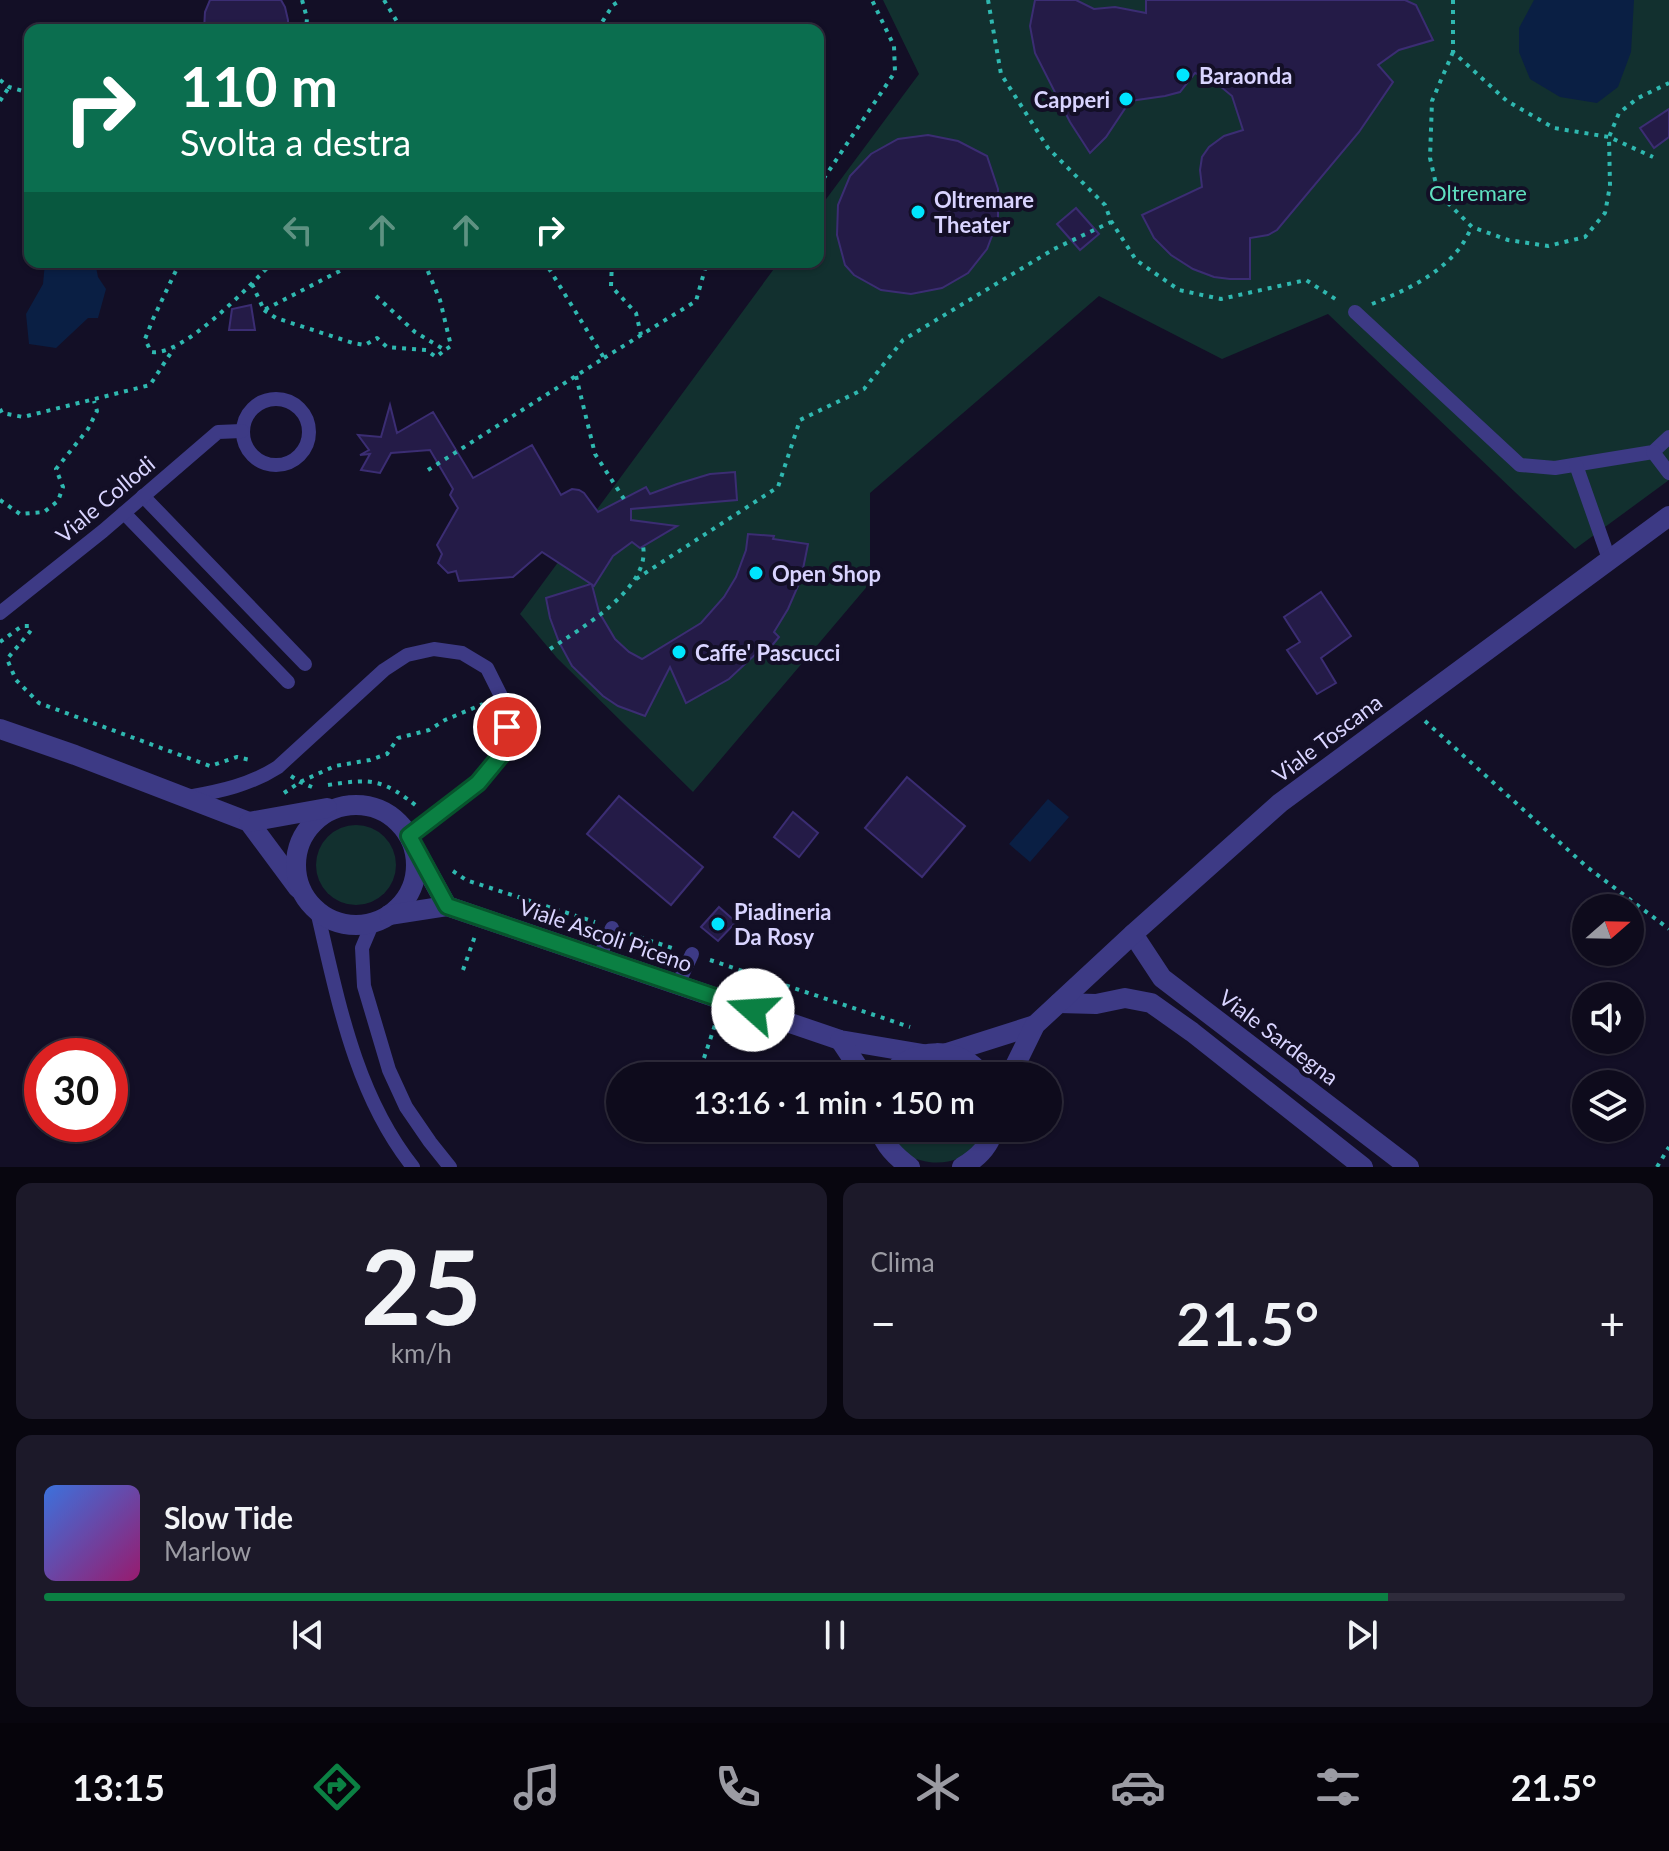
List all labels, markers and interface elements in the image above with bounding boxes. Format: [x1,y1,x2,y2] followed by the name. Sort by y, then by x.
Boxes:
[180,52,338,119] text: 110 m
[48,56,152,160] icon: right
[1199,62,1292,89] place label: Baraonda
[1174,66,1192,84] marker: Baraonda
[1034,86,1110,113] place label: Capperi
[1117,90,1135,108] marker: Capperi
[180,120,411,164] text: Svolta a destra
[1429,179,1527,206] park label: Oltremare
[934,186,1034,238] place label: Oltremare Theater
[909,203,927,221] marker: Oltremare Theater
[276,208,320,252] icon: left
[360,208,404,252] icon: ahead
[444,208,488,252] icon: ahead
[528,208,572,252] icon: right
[50,450,160,548] street label: Viale Collodi
[772,560,881,587] place label: Open Shop
[747,564,765,582] marker: Open Shop
[695,639,840,666] place label: Caffe' Pascucci
[670,643,688,661] marker: Caffe' Pascucci
[1267,688,1387,788] street label: Viale Toscana
[473,693,541,761] pin
[485,705,529,749] icon: arrive
[516,893,696,977] street label: Viale Ascoli Piceno
[1572,894,1644,966] north arrow
[1572,894,1644,1142] map controls
[734,898,832,950] place label: Piadineria Da Rosy
[709,915,727,933] marker: Piadineria Da Rosy
[711,968,795,1052] position arrow
[1572,982,1644,1054] button: sound
[1214,983,1344,1091] street label: Viale Sardegna
[24,1038,128,1142] speed limit sign: 30
[1572,1070,1644,1142] button: layers
[693,1084,975,1120] text: 13:16 · 1 min · 150 m
[361,1222,482,1347] text: 25
[871,1246,935,1278] text: Clima
[1176,1287,1320,1359] text: 21.5°
[871,1297,896,1349] text: −
[1599,1297,1625,1349] text: +
[391,1337,452,1369] text: km/h
[164,1499,293,1535] text: Slow Tide
[164,1535,251,1567] text: Marlow
[286,1613,330,1657] icon: previous
[813,1613,857,1657] icon: pause
[1340,1613,1384,1657] icon: next
[309,1759,365,1815] icon: directions
[509,1759,565,1815] icon: music
[710,1759,766,1815] icon: phone
[910,1759,966,1815] icon: climate
[1110,1759,1166,1815] icon: car
[1310,1759,1366,1815] icon: filters
[72,1765,165,1809] text: 13:15
[1511,1765,1597,1809] text: 21.5°

